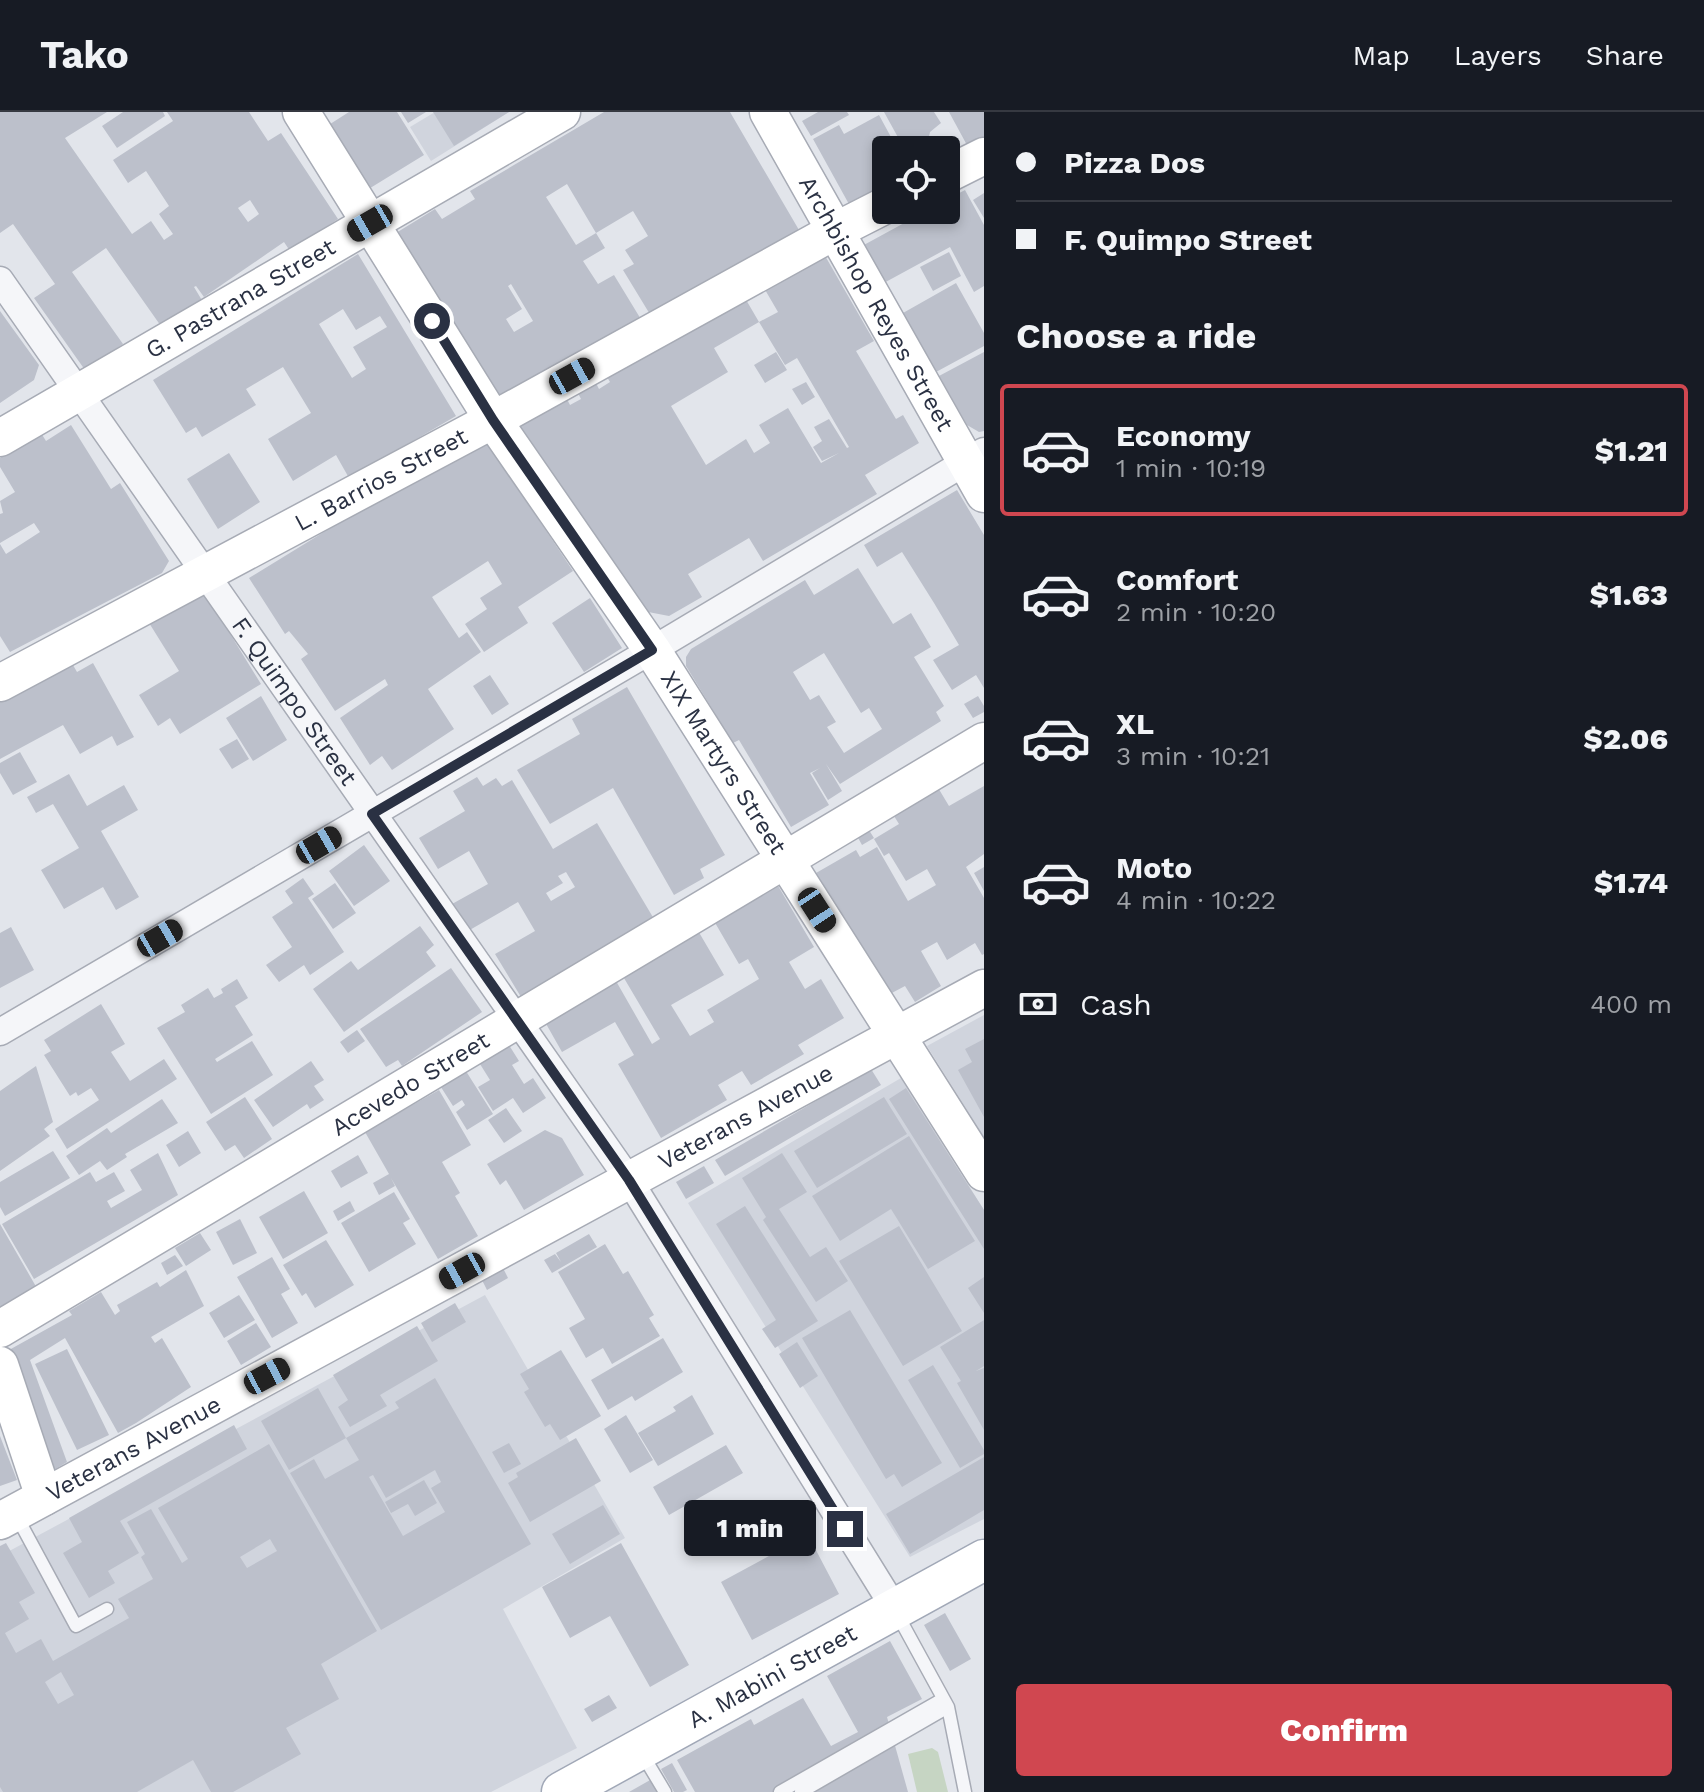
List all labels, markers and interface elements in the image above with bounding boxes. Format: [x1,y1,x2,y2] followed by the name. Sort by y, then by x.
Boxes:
[40,33,129,77] text: Tako
[1353,39,1410,72] text: Map
[1454,39,1542,72] text: Layers
[1586,39,1664,72] text: Share
[872,136,960,224] map controls
[872,136,960,224] button: locate
[1064,145,1205,180] text: Pizza Dos
[793,171,959,436] street label: Archbishop Reyes Street
[343,201,397,245] car
[1064,222,1312,257] text: F. Quimpo Street
[141,233,340,364] street label: G. Pastrana Street
[414,303,450,339] route start
[1016,315,1256,357] text: Choose a ride
[545,354,599,398] car
[1020,414,1092,486] icon: car
[1116,418,1251,453] text: Economy
[290,422,472,537] street label: L. Barrios Street
[1595,433,1668,468] text: $1.21
[1116,453,1266,483] text: 1 min · 10:19
[1020,558,1092,630] icon: car
[1116,562,1238,597] text: Comfort
[1590,577,1668,612] text: $1.63
[1116,597,1276,627] text: 2 min · 10:20
[226,612,363,791] street label: F. Quimpo Street
[655,666,792,860] street label: XIX Martyrs Street
[1020,702,1092,774] icon: car
[1116,706,1154,741] text: XL
[1584,721,1668,756] text: $2.06
[1116,741,1270,771] text: 3 min · 10:21
[292,823,346,867] car
[1020,846,1092,918] icon: car
[1116,850,1192,885] text: Moto
[1594,865,1668,900] text: $1.74
[794,883,840,937] car
[1116,885,1276,915] text: 4 min · 10:22
[133,916,187,960] car
[1016,982,1060,1026] icon: cash
[1080,987,1152,1022] text: Cash
[1590,989,1672,1019] text: 400 m
[326,1026,494,1142] street label: Acevedo Street
[653,1058,838,1176] street label: Veterans Avenue
[435,1249,489,1293] car
[240,1354,294,1398] car
[41,1390,226,1507] street label: Veterans Avenue
[685,1501,817,1557] callout: 1 min
[827,1511,863,1547] route end
[717,1513,783,1543] text: 1 min
[683,1619,861,1734] street label: A. Mabini Street
[1016,1684,1672,1776] button: Confirm

